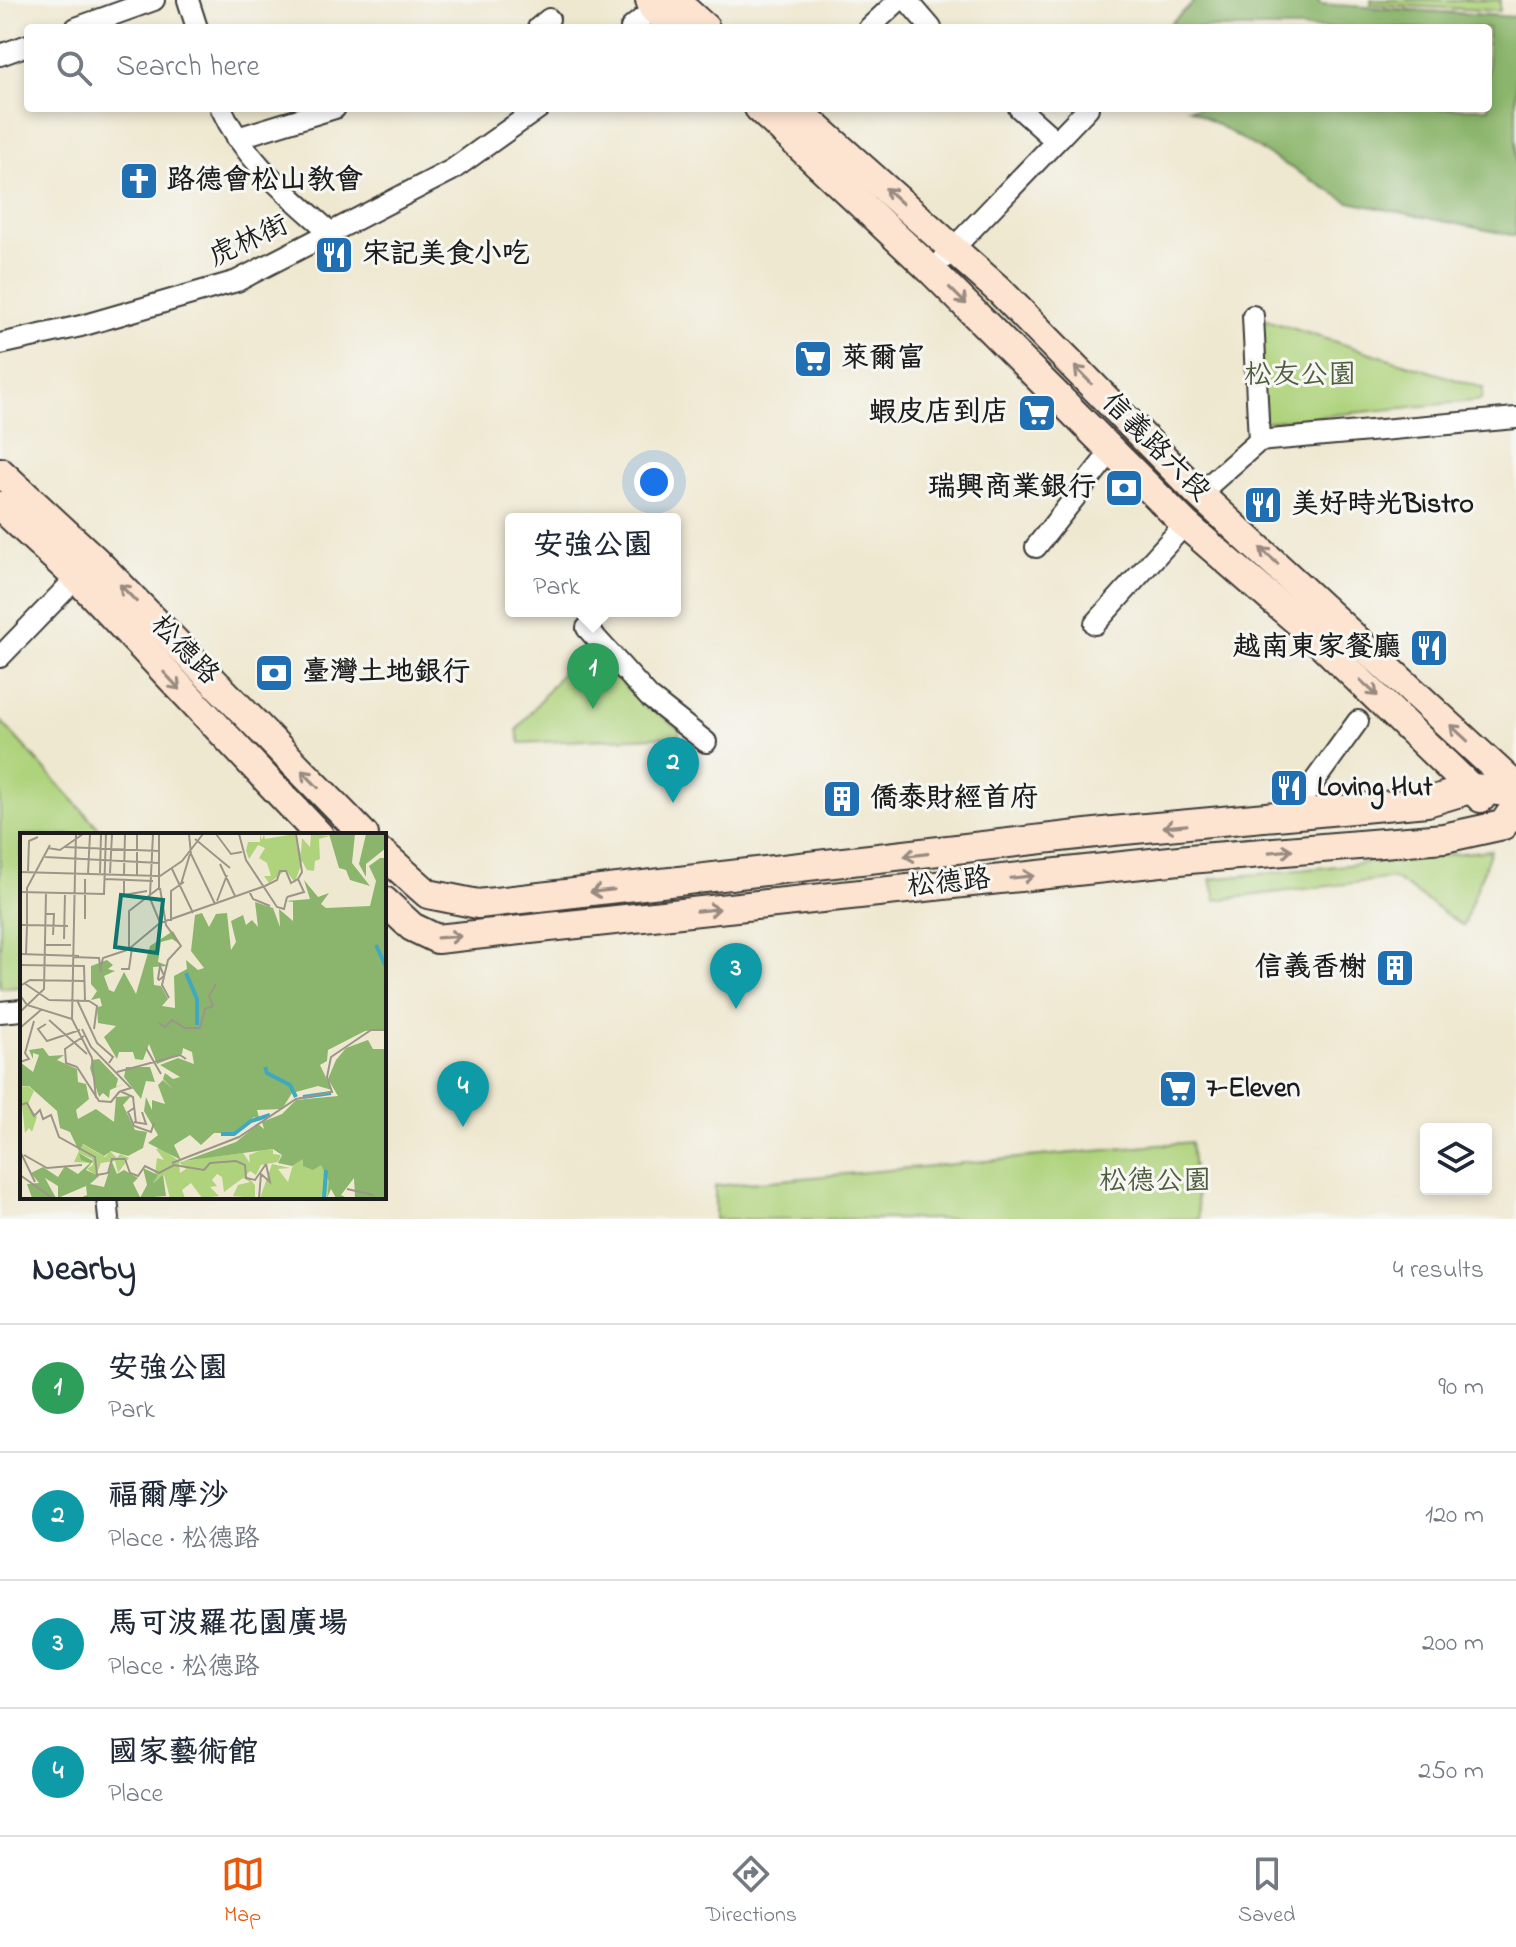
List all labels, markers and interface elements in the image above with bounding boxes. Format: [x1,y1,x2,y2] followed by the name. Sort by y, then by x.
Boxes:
[24,24,1492,112] search box
[52,46,96,90] icon: search
[116,46,260,90] text: Search here
[118,160,160,202] church icon: 路德會松山教會
[167,161,363,202] place label: 路德會松山教會
[884,187,905,206] one-way arrow
[202,206,296,278] street label: 虎林街
[313,234,355,276] restaurant icon: 宋記美食小吃
[362,235,530,276] place label: 宋記美食小吃
[948,287,968,306] one-way arrow
[792,338,834,380] supermarket icon: 萊爾富
[841,339,925,380] place label: 萊爾富
[1244,356,1356,397] park label: 松友公園
[1073,365,1092,385] one-way arrow
[1091,384,1219,512] street label: 信義路六段
[1016,392,1058,434] supermarket icon: 蝦皮店到店
[869,393,1009,434] place label: 蝦皮店到店
[634,462,674,502] your location
[1103,467,1145,509] bank icon: 瑞興商業銀行
[928,468,1096,509] place label: 瑞興商業銀行
[1242,484,1284,526] restaurant icon: 美好時光Bistro
[1291,485,1474,526] place label: 美好時光Bistro
[505,513,681,617] popup
[533,525,653,569] text: 安強公園
[1259,548,1279,566] one-way arrow
[533,569,580,607] text: Park
[119,584,138,603] one-way arrow
[140,607,228,695] street label: 松德路
[1408,627,1450,669] restaurant icon: 越南東家餐廳
[1233,628,1401,669] place label: 越南東家餐廳
[567,643,619,709] pin: 1
[253,652,295,694] bank icon: 臺灣土地銀行
[302,653,470,694] place label: 臺灣土地銀行
[163,671,182,691] one-way arrow
[1359,679,1379,698] one-way arrow
[1449,724,1469,743] one-way arrow
[647,737,699,803] pin: 2
[1268,767,1310,809] restaurant icon: Loving Hut
[1317,768,1433,810] place label: Loving Hut
[301,770,320,789] one-way arrow
[821,778,863,820] building icon: 僑泰財經首府
[870,779,1038,820] place label: 僑泰財經首府
[1162,818,1189,833] one-way arrow
[20,833,386,1199] inset map
[1267,843,1294,858] one-way arrow
[904,848,929,863] one-way arrow
[905,859,993,909] street label: 松德路
[1008,869,1035,884] one-way arrow
[590,883,616,898] one-way arrow
[694,903,721,918] one-way arrow
[436,929,462,944] one-way arrow
[710,943,762,1009] pin: 3
[1374,947,1416,989] building icon: 信義香榭
[1255,948,1367,989] place label: 信義香榭
[437,1061,489,1127] pin: 4
[1157,1068,1199,1110] supermarket icon: 7-Eleven
[1206,1069,1300,1110] place label: 7-Eleven
[1420,1123,1492,1195] map controls
[1420,1123,1492,1195] button: layers
[1099,1162,1211,1203] park label: 松德公園
[32,1246,136,1296] text: Nearby
[1393,1252,1484,1290] text: 4 results
[108,1348,228,1392] text: 安強公園
[54,1369,62,1407] text: 1
[1438,1369,1484,1407] text: 90 m
[108,1392,155,1430] text: Park
[108,1475,228,1519] text: 福爾摩沙
[52,1497,64,1535] text: 2
[1425,1497,1484,1535] text: 120 m
[108,1521,260,1559] text: Place · 松德路
[108,1603,348,1647] text: 馬可波羅花園廣場
[53,1625,63,1663] text: 3
[1422,1625,1484,1663] text: 200 m
[108,1649,260,1687] text: Place · 松德路
[108,1732,258,1776] text: 國家藝術館
[53,1753,63,1791] text: 4
[1418,1753,1484,1791] text: 250 m
[108,1776,163,1814] text: Place
[221,1852,265,1932] tab: Map
[706,1852,797,1932] tab: Directions
[1238,1852,1295,1932] tab: Saved

